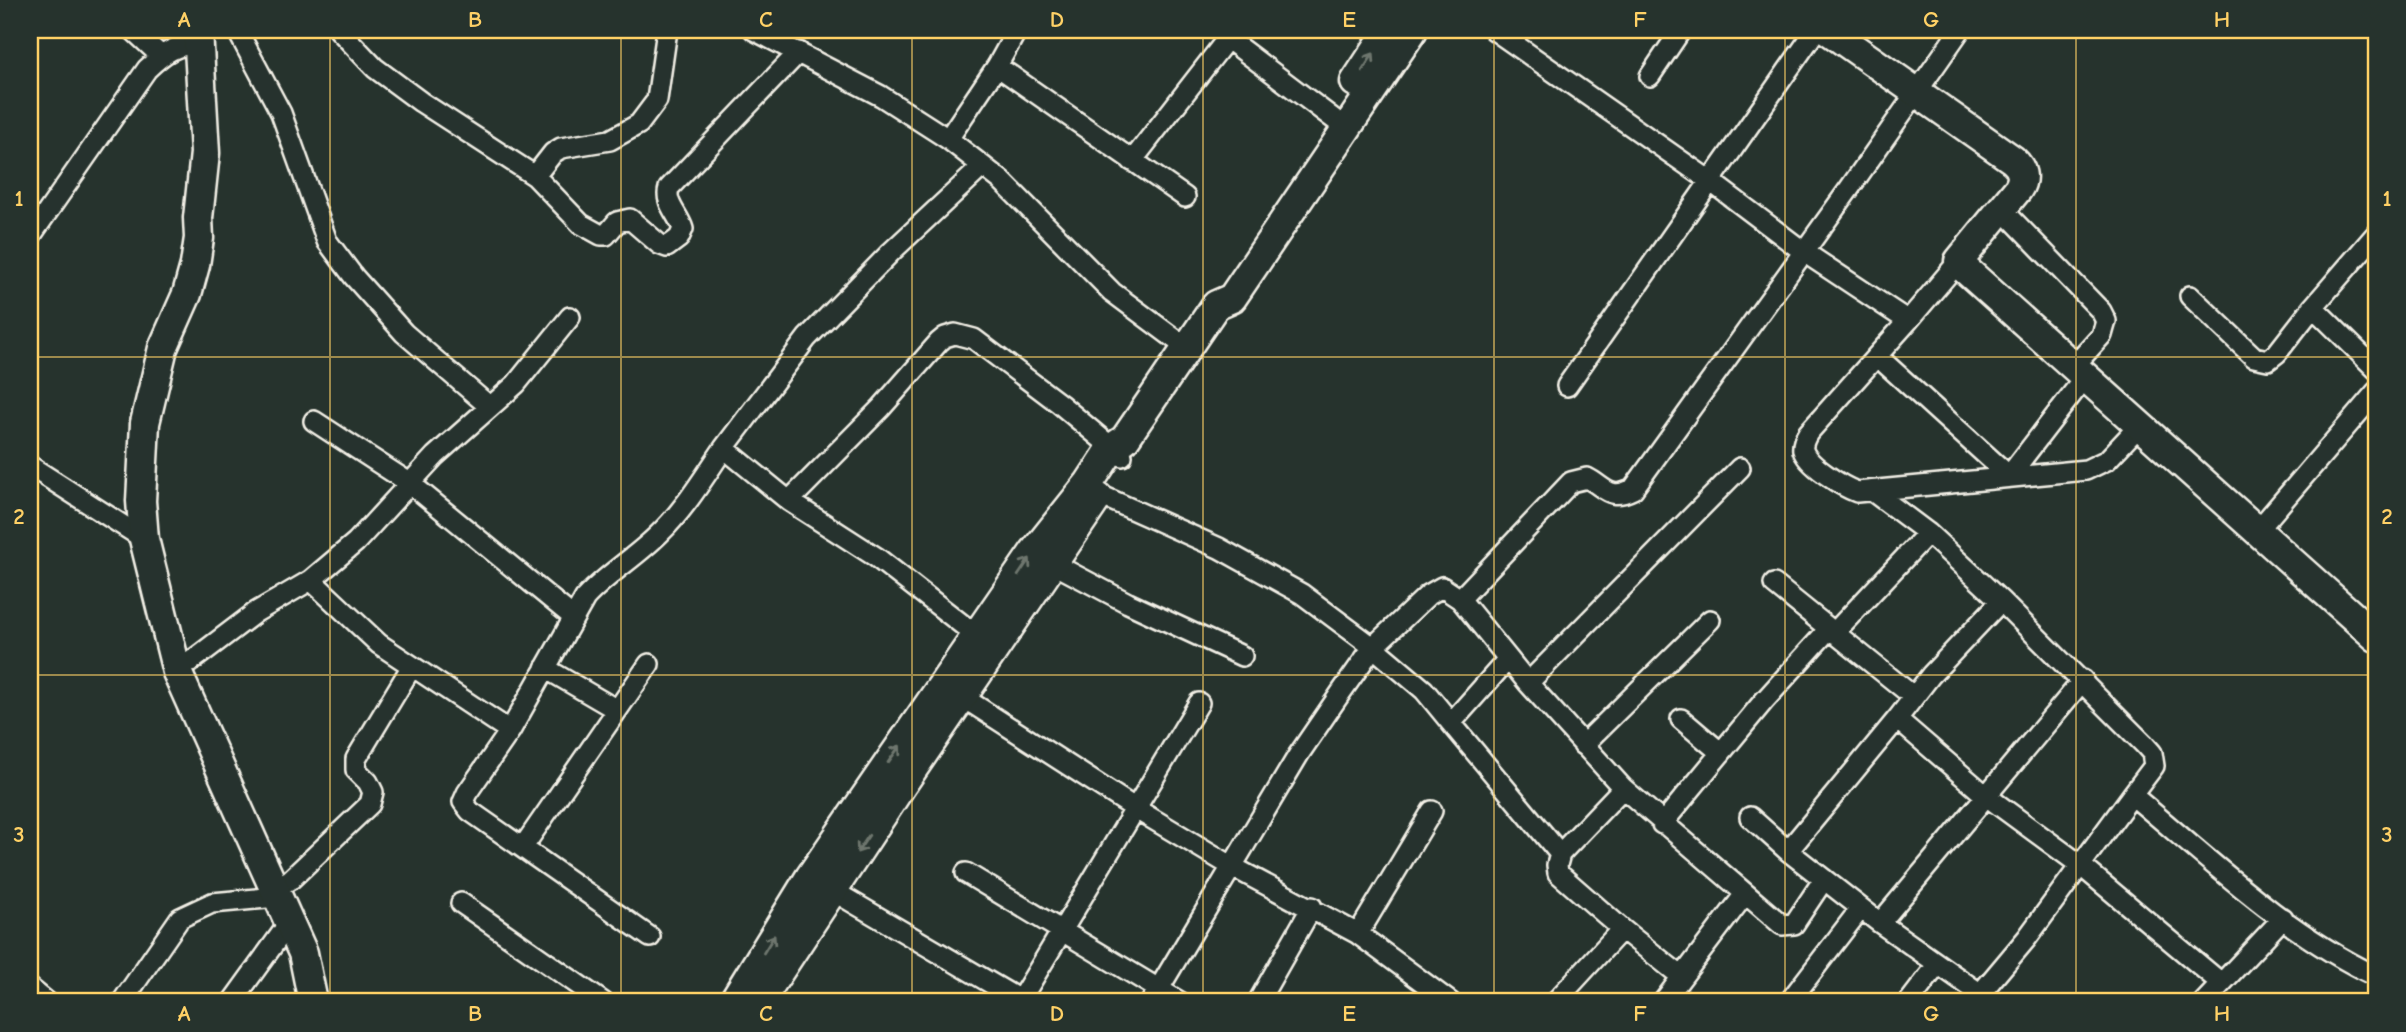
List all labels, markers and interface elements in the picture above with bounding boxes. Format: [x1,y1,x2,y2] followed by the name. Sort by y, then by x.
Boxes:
[178,6,191,33] text: A
[468,6,482,33] text: B
[759,6,773,33] text: C
[1050,6,1064,33] text: D
[1342,6,1356,33] text: E
[1633,6,1647,33] text: F
[1923,6,1939,33] text: G
[2214,6,2230,33] text: H
[1361,53,1375,73] one-way arrow
[14,185,24,212] text: 1
[2382,185,2392,212] text: 1
[13,503,25,530] text: 2
[2381,503,2393,530] text: 2
[1017,558,1031,577] one-way arrow
[887,745,901,764] one-way arrow
[13,821,25,848] text: 3
[2381,821,2393,848] text: 3
[856,834,870,853] one-way arrow
[762,935,776,955] one-way arrow
[178,1000,191,1027] text: A
[468,1000,482,1027] text: B
[759,1000,773,1027] text: C
[1050,1000,1064,1027] text: D
[1342,1000,1356,1027] text: E
[1633,1000,1647,1027] text: F
[1923,1000,1939,1027] text: G
[2214,1000,2230,1027] text: H

